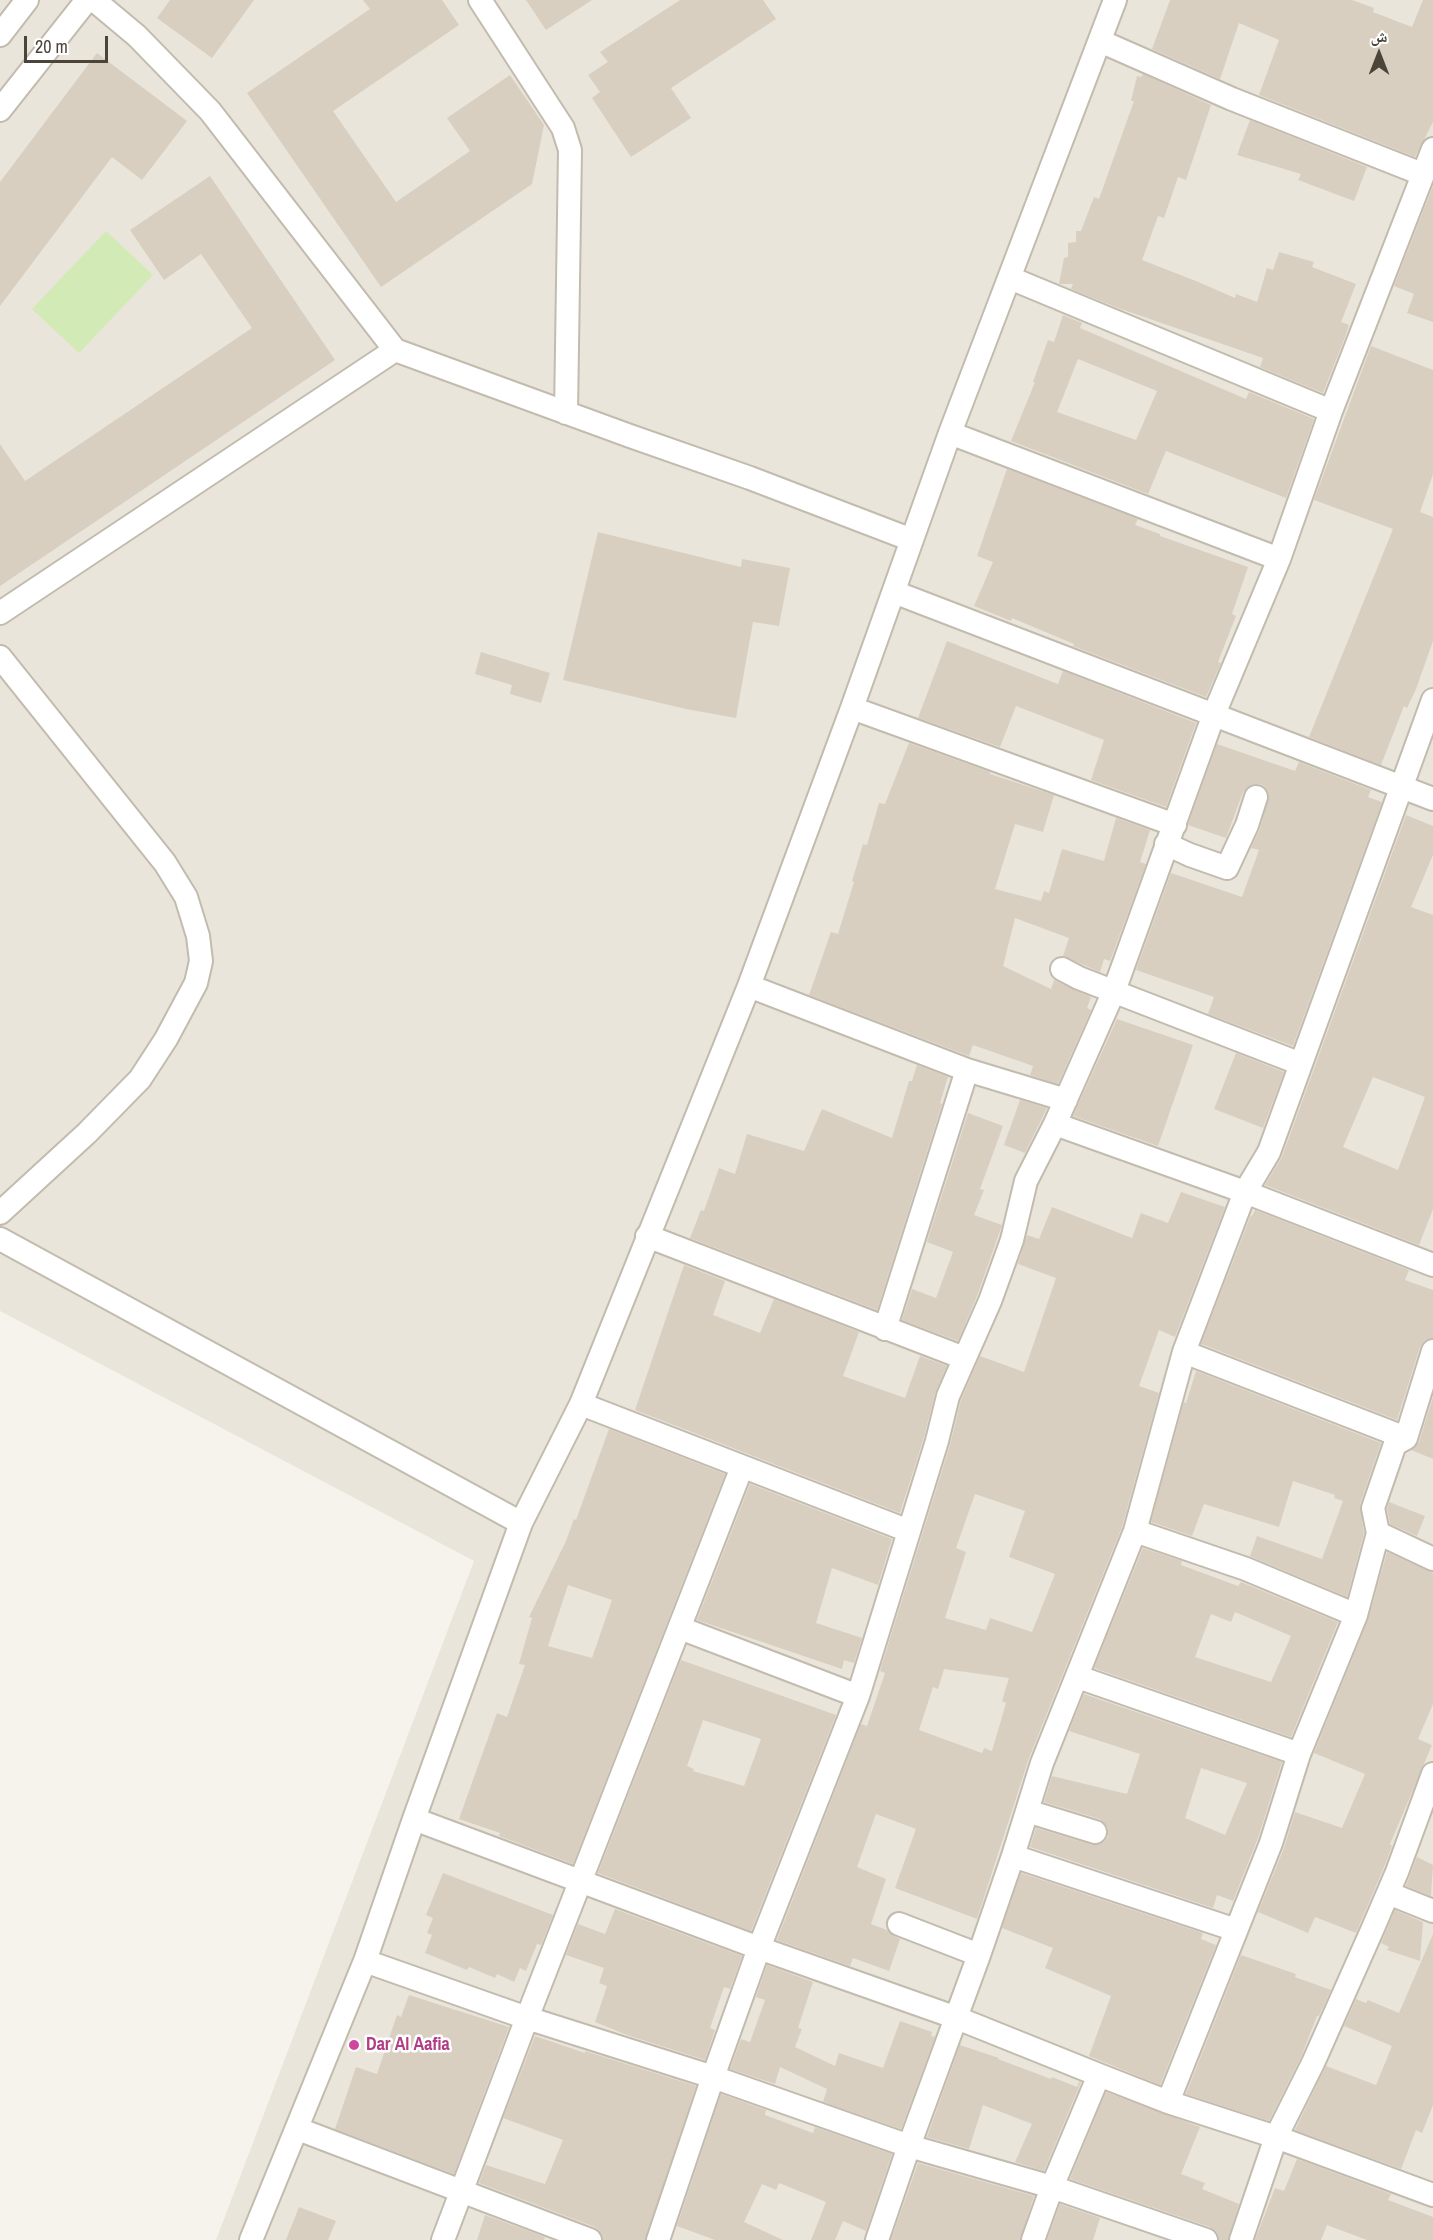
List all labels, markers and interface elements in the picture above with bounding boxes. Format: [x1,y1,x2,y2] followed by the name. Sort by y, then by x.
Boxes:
[27,24,111,62] scale bar
[1349,24,1409,84] north arrow
[1371,25,1387,47] text: ش
[35,34,68,59] text: 20 m
[366,2034,450,2056] place label: Dar Al Aafia
[347,2038,361,2052] marker: Dar Al Aafia

